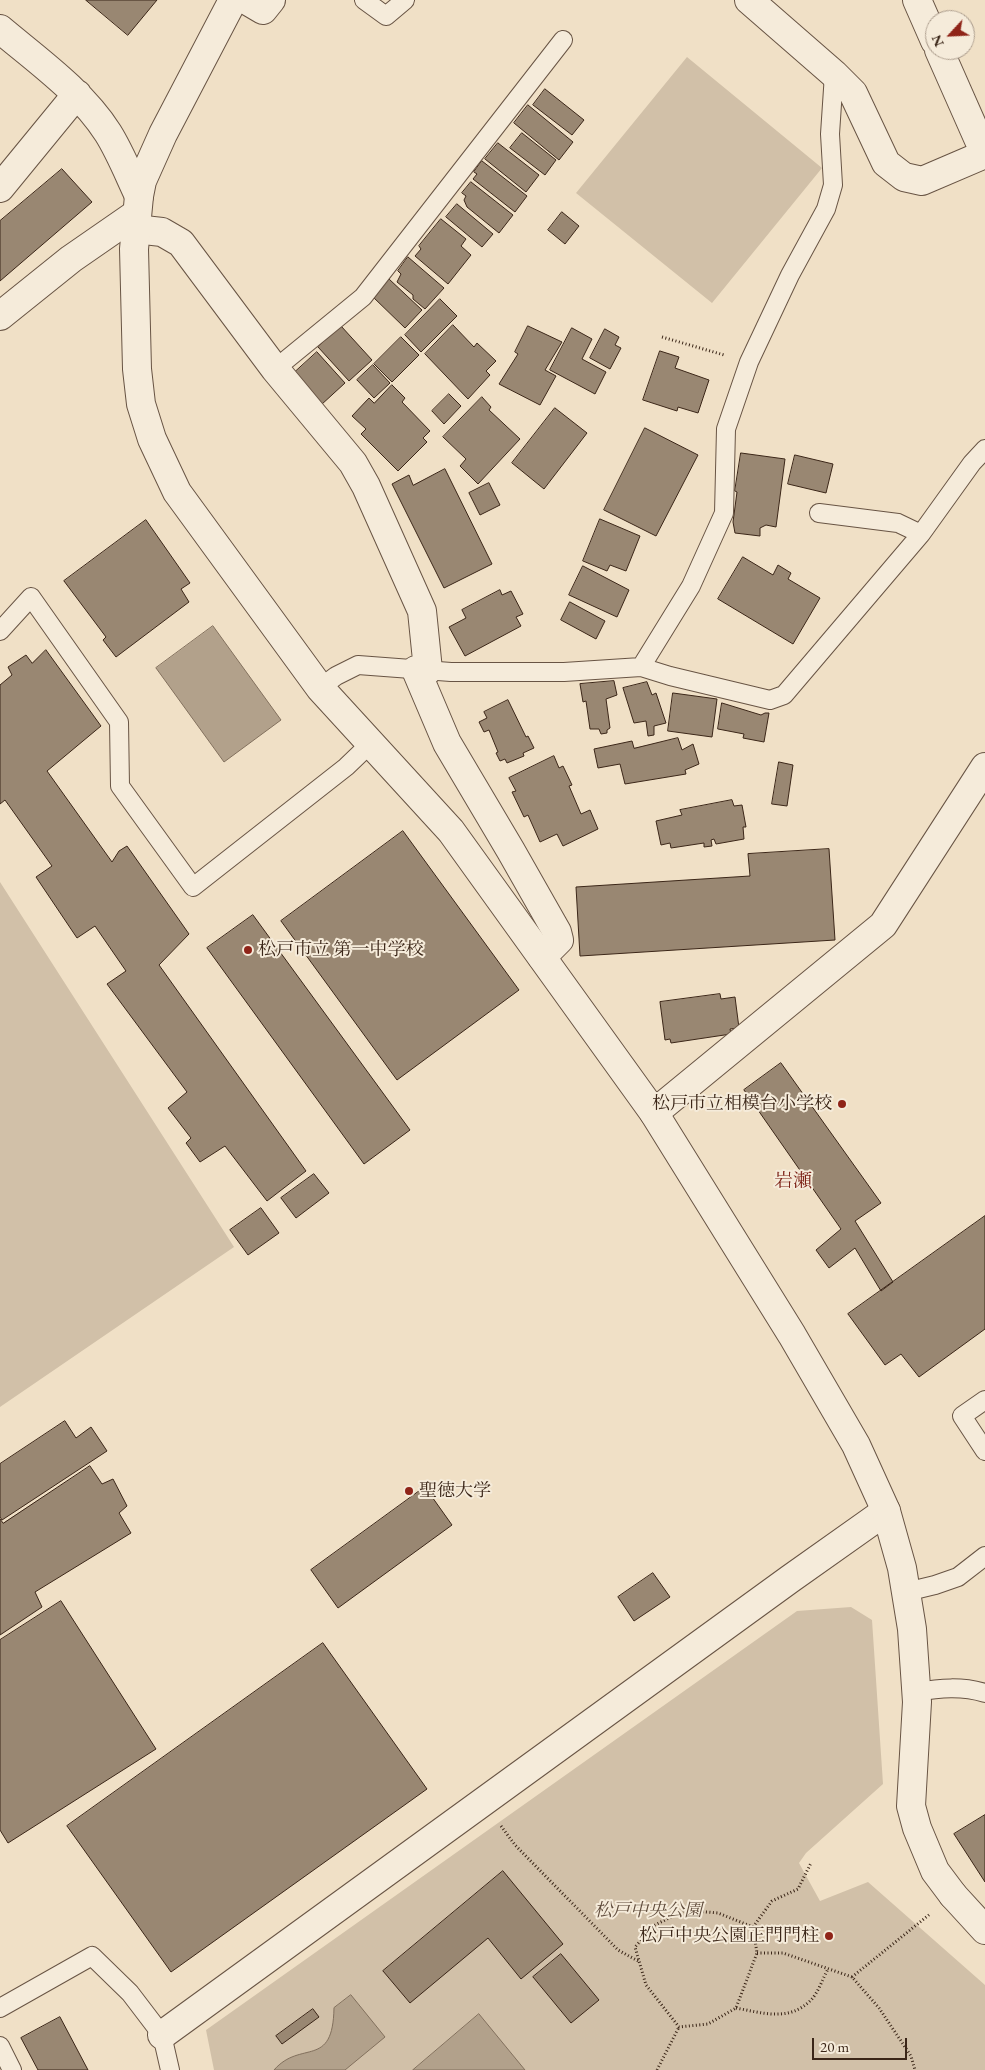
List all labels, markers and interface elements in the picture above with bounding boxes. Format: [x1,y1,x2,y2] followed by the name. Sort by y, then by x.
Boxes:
[925,10,975,60] north arrow
[927,32,948,50] text: N
[258,939,424,961] place label: 松戸市立 第一中学校
[242,944,254,956] marker: 松戸市立 第一中学校
[652,1093,832,1115] place label: 松戸市立相模台小学校
[836,1098,848,1110] marker: 松戸市立相模台小学校
[774,1171,812,1193] district label: 岩瀬
[419,1480,491,1502] place label: 聖徳大学
[403,1485,415,1497] marker: 聖徳大学
[594,1900,702,1922] park label: 松戸中央公園
[639,1925,819,1947] place label: 松戸中央公園正門門柱
[823,1930,835,1942] marker: 松戸中央公園正門門柱
[815,2028,910,2060] scale bar
[820,2037,849,2056] text: 20 m

